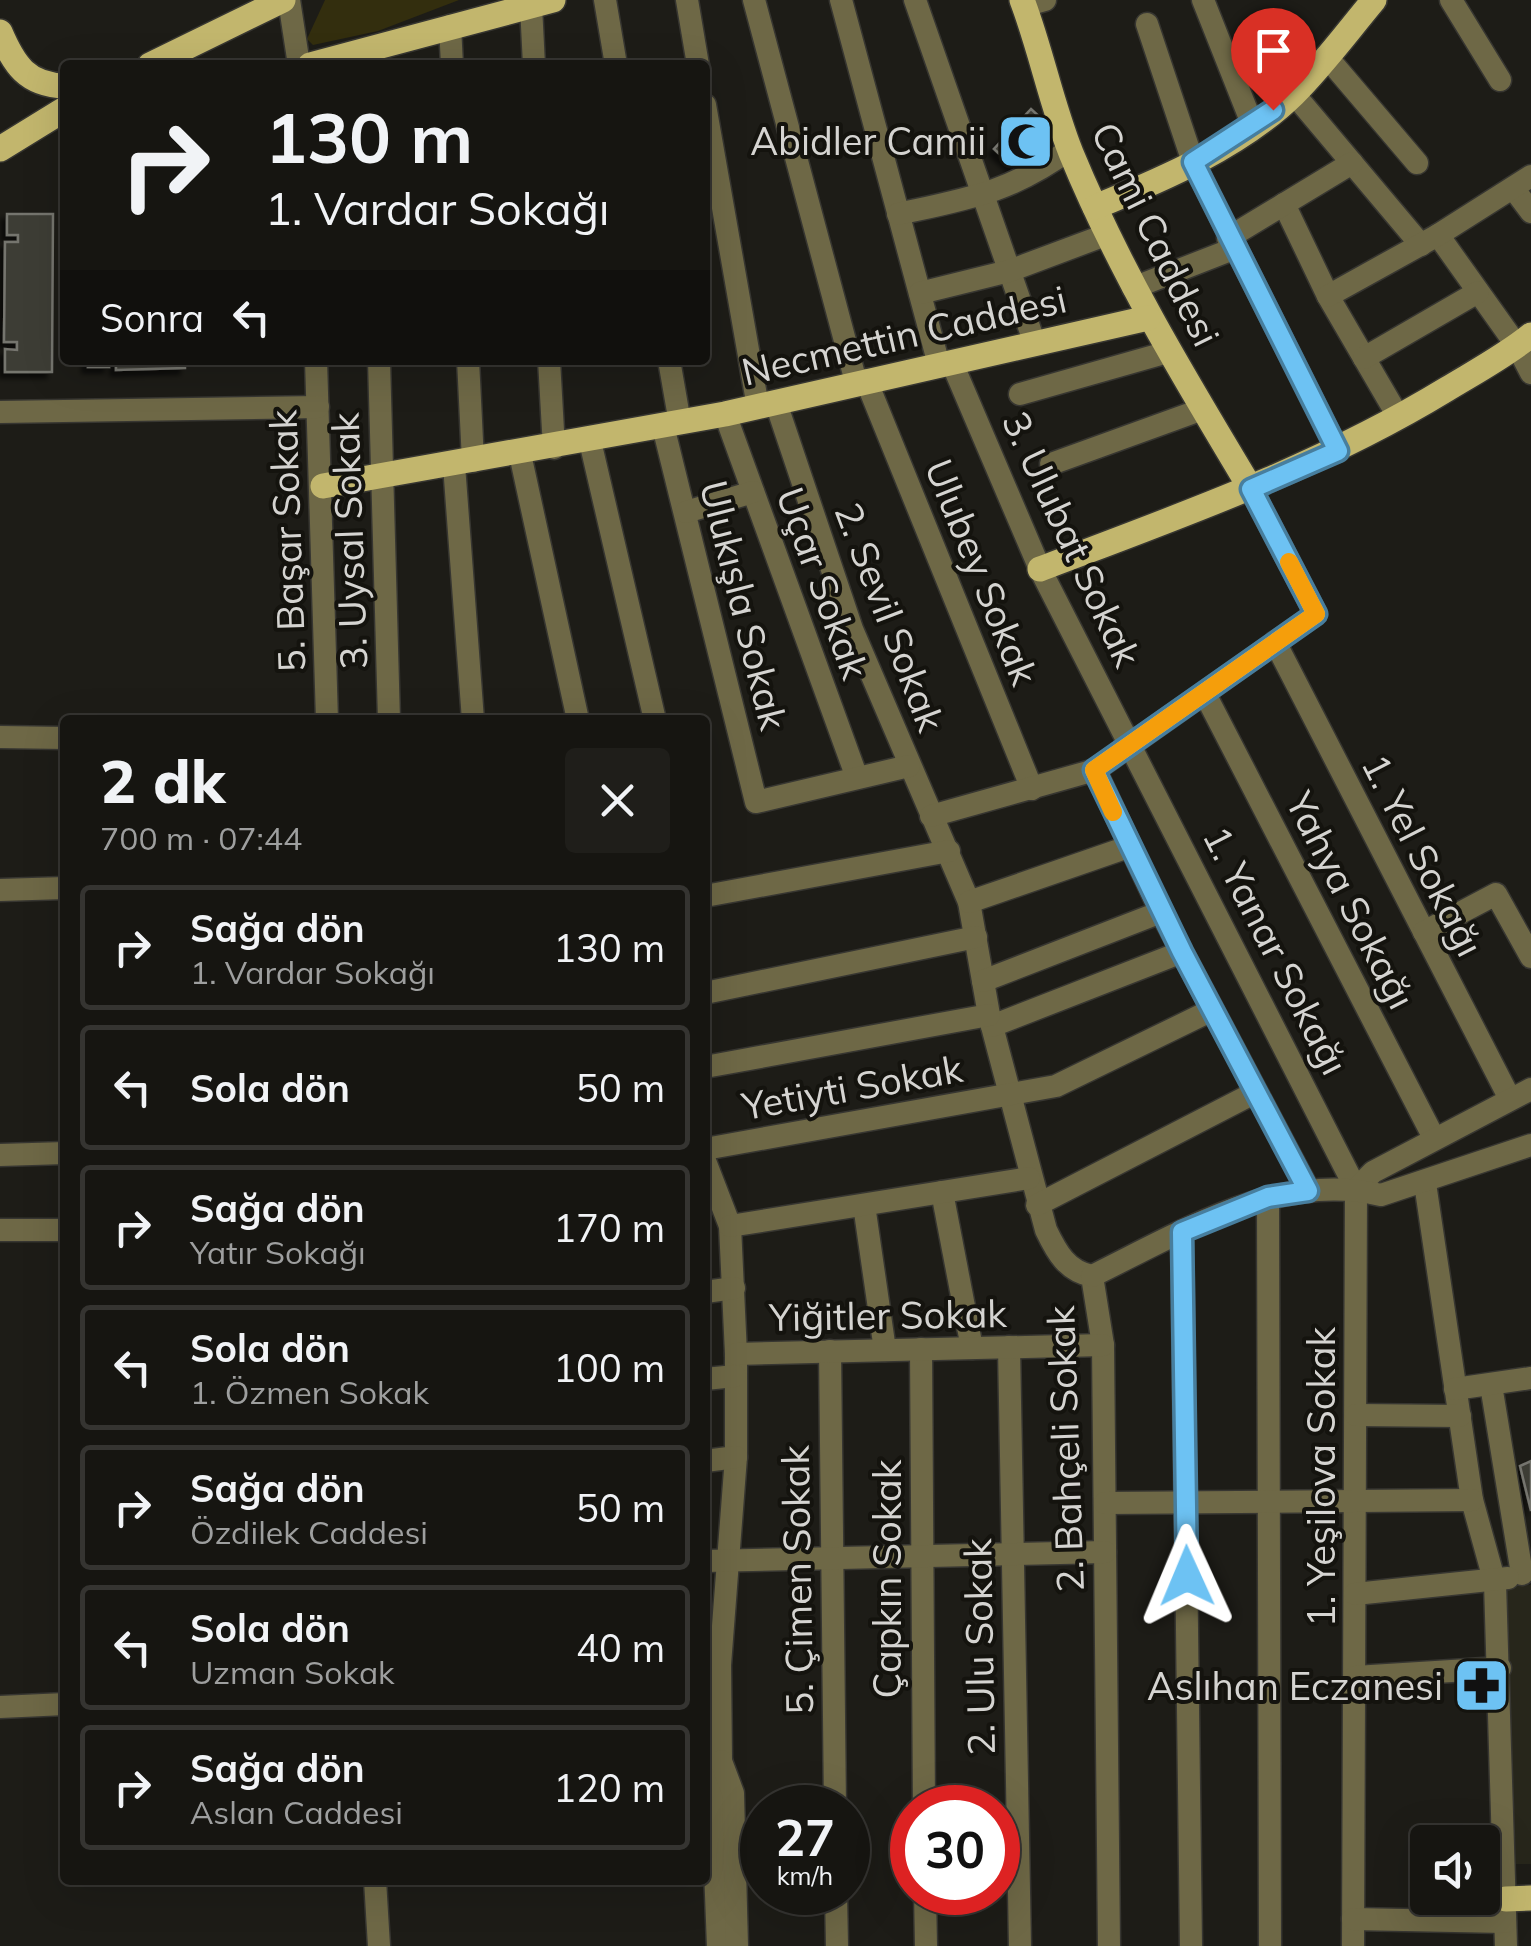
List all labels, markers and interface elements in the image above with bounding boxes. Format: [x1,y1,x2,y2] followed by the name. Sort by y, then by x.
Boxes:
[1231,8,1316,111] pin
[1246,23,1301,78] icon: arrive
[265,93,473,181] text: 130 m
[100,100,230,230] icon: right
[995,111,1055,171] mosque icon: Abidler Camii
[1081,114,1231,354] street label: Cami Caddesi
[750,117,986,165] place label: Abidler Camii
[265,180,610,236] text: 1. Vardar Sokağı
[737,274,1071,396] street label: Necmettin Caddesi
[224,290,279,345] icon: left
[100,294,204,342] text: Sonra
[992,404,1152,675] street label: 3. Ulubat Sokak
[258,409,316,673] street label: 5. Başar Sokak
[321,411,377,670] street label: 3. Uysal Sokak
[915,452,1049,692] street label: Ulubey Sokak
[690,475,798,735] street label: Ulukışla Sokak
[766,481,880,686] street label: Uçar Sokak
[824,496,956,738] street label: 2. Sevil Sokak
[100,743,225,818] text: 2 dk
[1352,746,1494,964] street label: 1. Yel Sokağı
[565,748,670,853] button: close
[1275,783,1426,1017] street label: Yahya Sokağı
[100,818,302,858] text: 700 m · 07:44
[1193,818,1359,1082] street label: 1. Yanar Sokağı
[190,904,365,952] text: Sağa dön
[105,920,160,975] icon: right
[553,924,665,972] text: 130 m
[190,952,435,992] text: 1. Vardar Sokağı
[737,1044,966,1130] street label: Yetiyti Sokak
[105,1060,160,1115] icon: left
[190,1064,350,1112] text: Sola dön
[576,1064,665,1112] text: 50 m
[190,1184,365,1232] text: Sağa dön
[105,1200,160,1255] icon: right
[553,1204,665,1252] text: 170 m
[190,1232,366,1272] text: Yatır Sokağı
[768,1289,1008,1341] street label: Yiğitler Sokak
[1036,1304,1094,1593] street label: 2. Bahçeli Sokak
[190,1324,350,1372] text: Sola dön
[1297,1326,1345,1627] street label: 1. Yeşilova Sokak
[105,1340,160,1395] icon: left
[553,1344,665,1392] text: 100 m
[190,1372,429,1412] text: 1. Özmen Sokak
[771,1444,823,1715] street label: 5. Çimen Sokak
[863,1459,911,1698] street label: Çapkın Sokak
[190,1464,365,1512] text: Sağa dön
[105,1480,160,1535] icon: right
[576,1484,665,1532] text: 50 m
[190,1512,428,1552] text: Özdilek Caddesi
[1135,1524,1239,1628] position arrow
[953,1538,1005,1756] street label: 2. Ulu Sokak
[190,1604,350,1652] text: Sola dön
[105,1620,160,1675] icon: left
[576,1624,665,1672] text: 40 m
[190,1652,395,1692] text: Uzman Sokak
[1452,1656,1512,1716] pharmacy icon: Aslıhan Eczanesi
[1147,1662,1443,1710] place label: Aslıhan Eczanesi
[190,1744,365,1792] text: Sağa dön
[105,1760,160,1815] icon: right
[553,1764,665,1812] text: 120 m
[890,1785,1020,1915] speed limit sign: 30
[190,1792,403,1832] text: Aslan Caddesi
[775,1806,835,1869] text: 27
[1410,1825,1500,1915] map controls
[1410,1825,1500,1915] button: sound
[777,1860,833,1891] text: km/h

